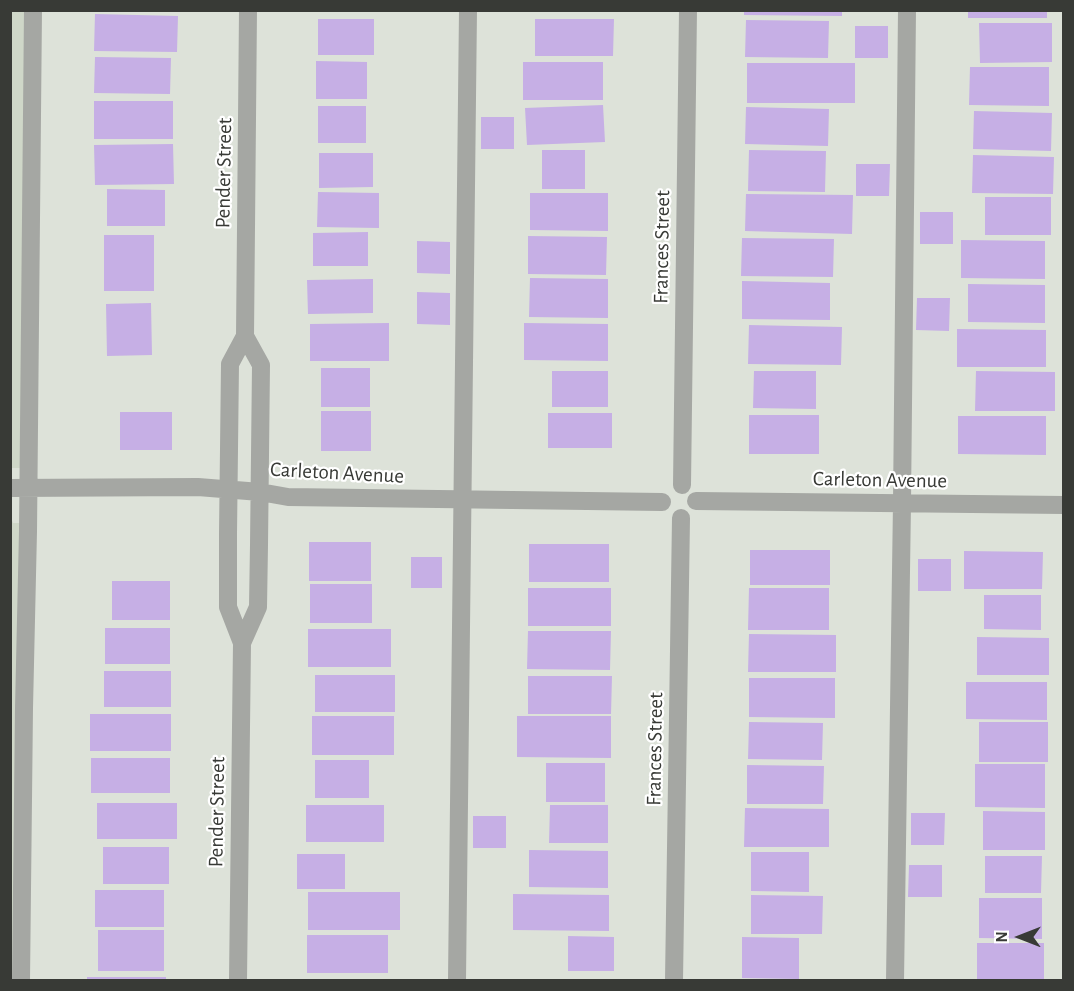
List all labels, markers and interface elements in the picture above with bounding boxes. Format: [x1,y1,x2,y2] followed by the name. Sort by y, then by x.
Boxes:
[210,117,238,229] street label: Pender Street
[648,190,676,304] street label: Frances Street
[269,457,405,489] street label: Carleton Avenue
[813,466,947,494] street label: Carleton Avenue
[641,692,669,806] street label: Frances Street
[203,756,231,868] street label: Pender Street
[990,907,1050,967] north arrow
[994,931,1010,943] text: N

